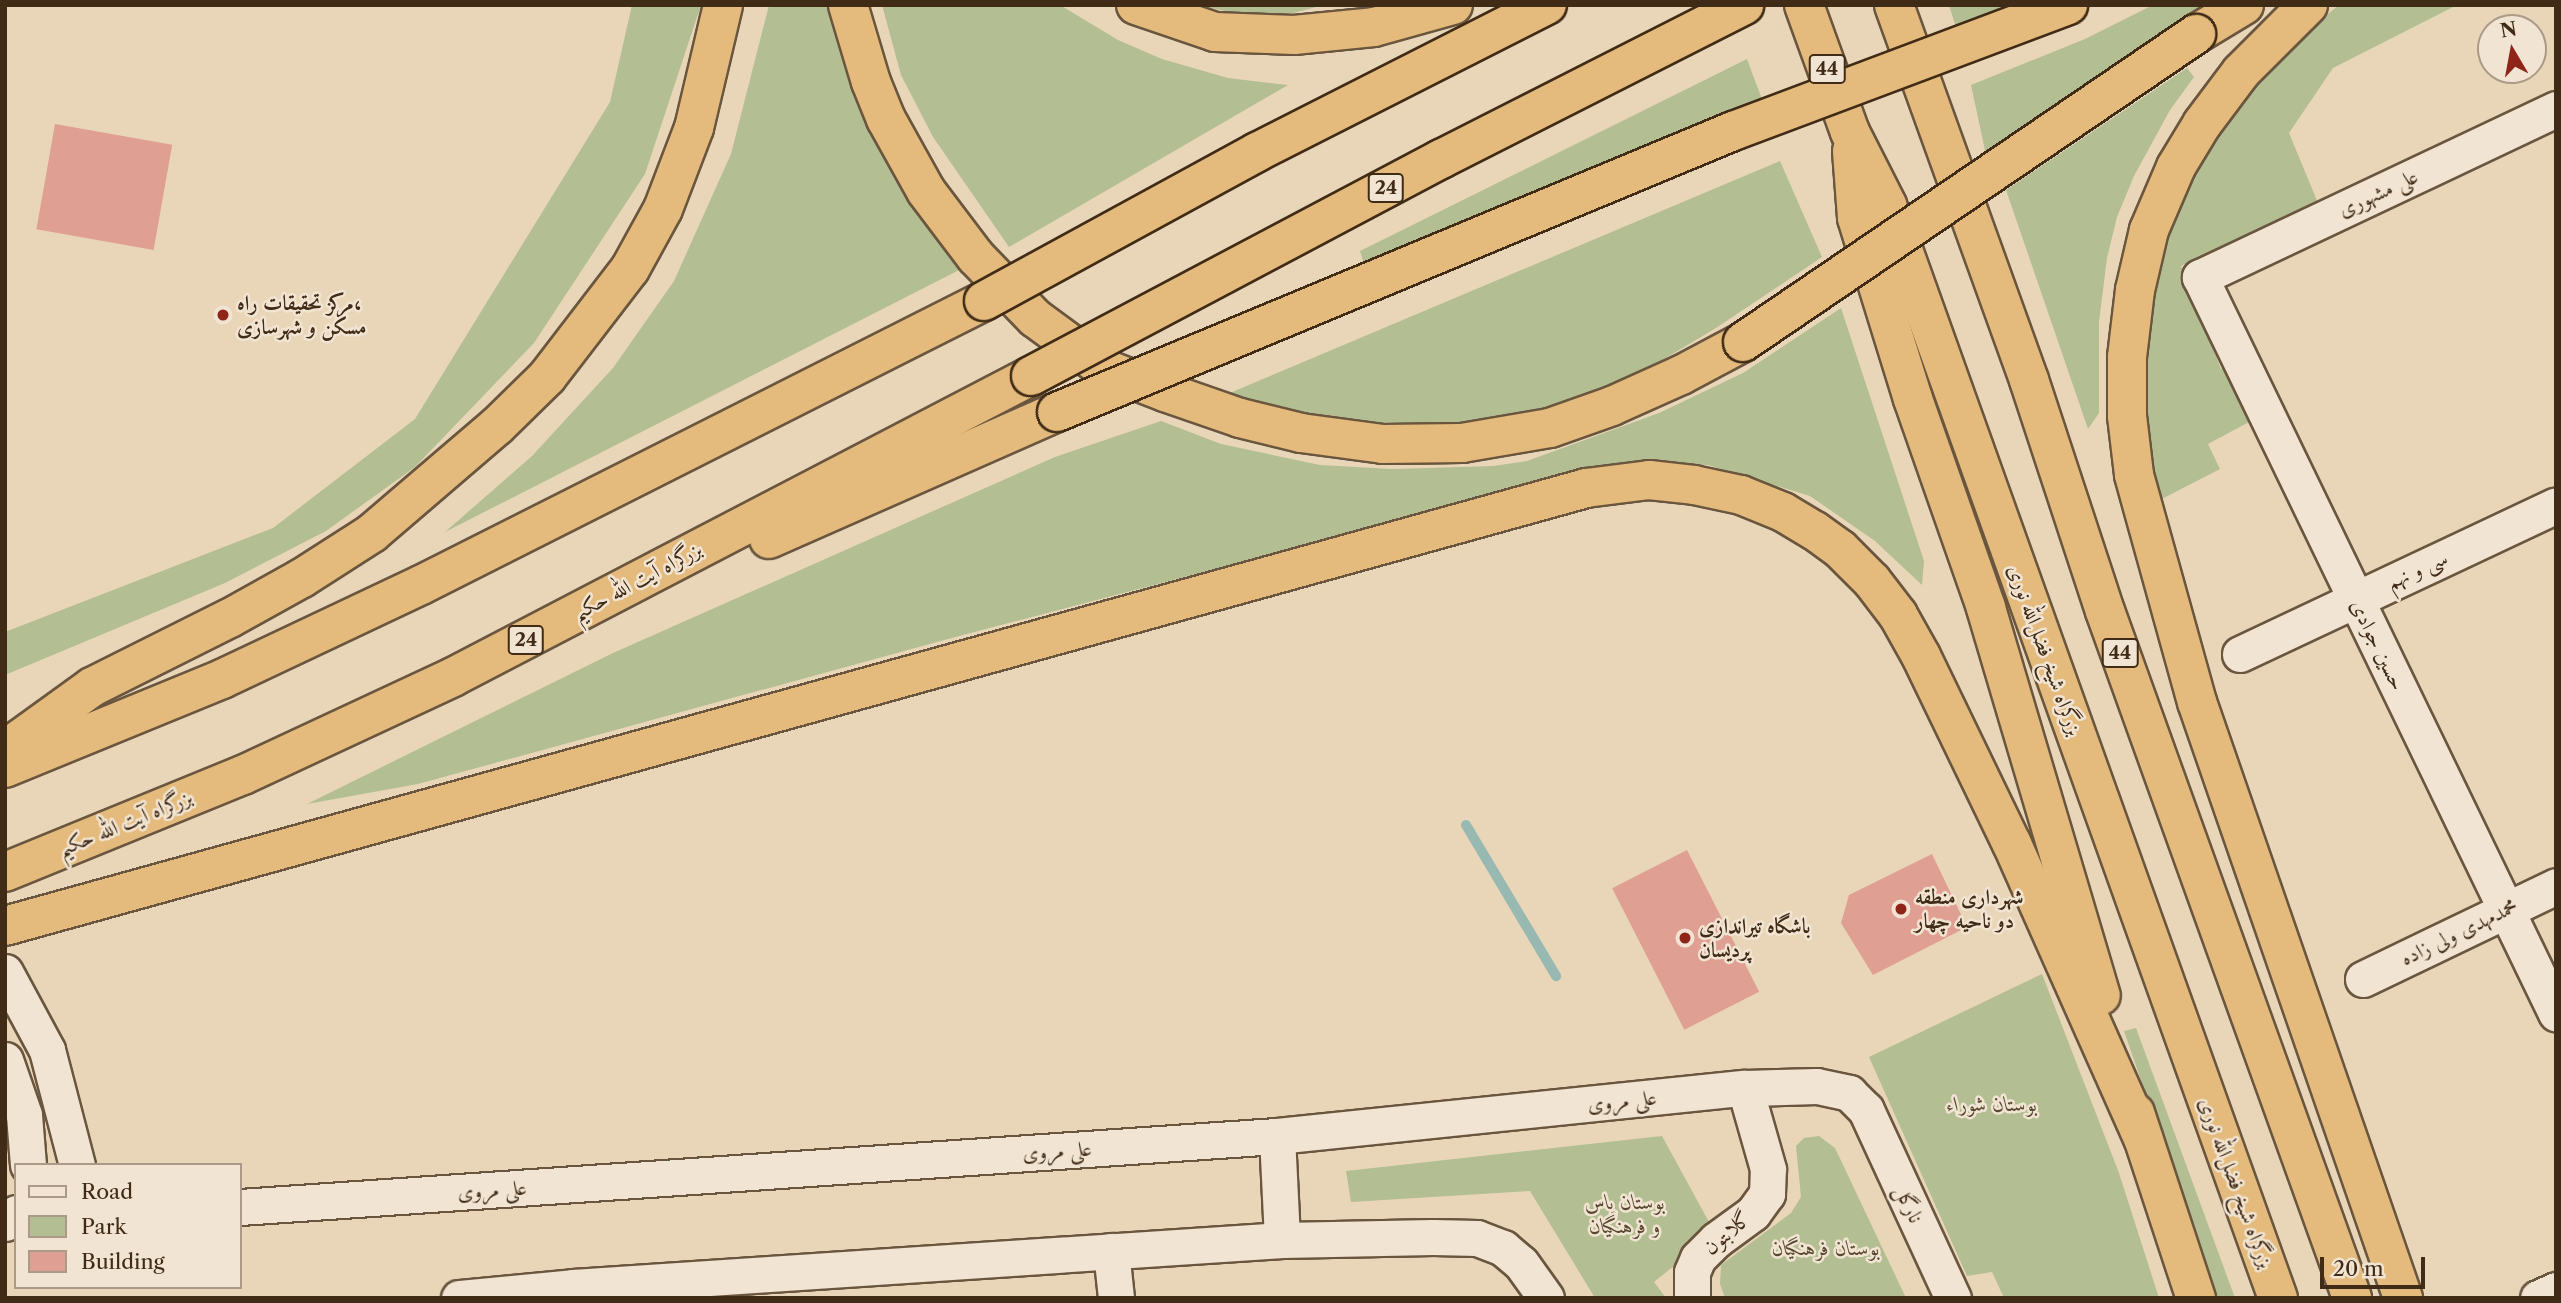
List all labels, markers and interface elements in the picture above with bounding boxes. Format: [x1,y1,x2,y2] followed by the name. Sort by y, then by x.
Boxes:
[2477,14,2547,84] north arrow
[2498,17,2519,43] text: N
[1808,54,1846,85] road number: 44
[2334,164,2422,222] street label: علی مشهوری
[1367,172,1405,204] road number: 24
[237,290,367,340] place label: مرکز تحقیقات راه، مسکن و شهرسازی
[215,307,231,323] marker: مرکز تحقیقات راه، مسکن و شهرسازی
[568,536,706,626] street label: بزرگراه آیت الله حکیم
[2383,545,2451,595] street label: سی و نهم
[2002,561,2088,739] street label: بزرگراه شیخ فضل‌الله نوری
[2345,595,2411,695] street label: حسین جوادی
[507,624,545,656] road number: 24
[2101,638,2139,668] road number: 44
[54,785,196,861] street label: بزرگراه آیت الله حکیم
[1915,884,2024,934] place label: شهرداری منطقه دو ناحیه چهار
[2396,893,2522,971] street label: محمدمهدی ولی زاده
[1893,901,1909,917] marker: شهرداری منطقه دو ناحیه چهار
[1699,913,1810,963] place label: باشگاه تیراندازی پردیسان
[1677,930,1693,946] marker: باشگاه تیراندازی پردیسان
[1586,1085,1658,1117] street label: علی مروی
[1946,1091,2038,1117] park label: بوستان شوراء
[2193,1094,2279,1272] street label: بزرگراه شیخ فضل‌الله نوری
[1022,1136,1092,1166] street label: علی مروی
[14,1163,242,1289] legend
[457,1175,527,1205] street label: علی مروی
[81,1179,133,1204] text: Road
[1889,1181,1929,1227] street label: نارگل
[1585,1189,1665,1239] park label: بوستان پاس و فرهنگیان
[1698,1206,1756,1260] street label: گلابتون
[81,1214,127,1239] text: Park
[1772,1235,1880,1261] park label: بوستان فرهنگیان
[2323,1244,2428,1288] scale bar
[81,1249,165,1274] text: Building
[2333,1256,2384,1281] text: 20 m

